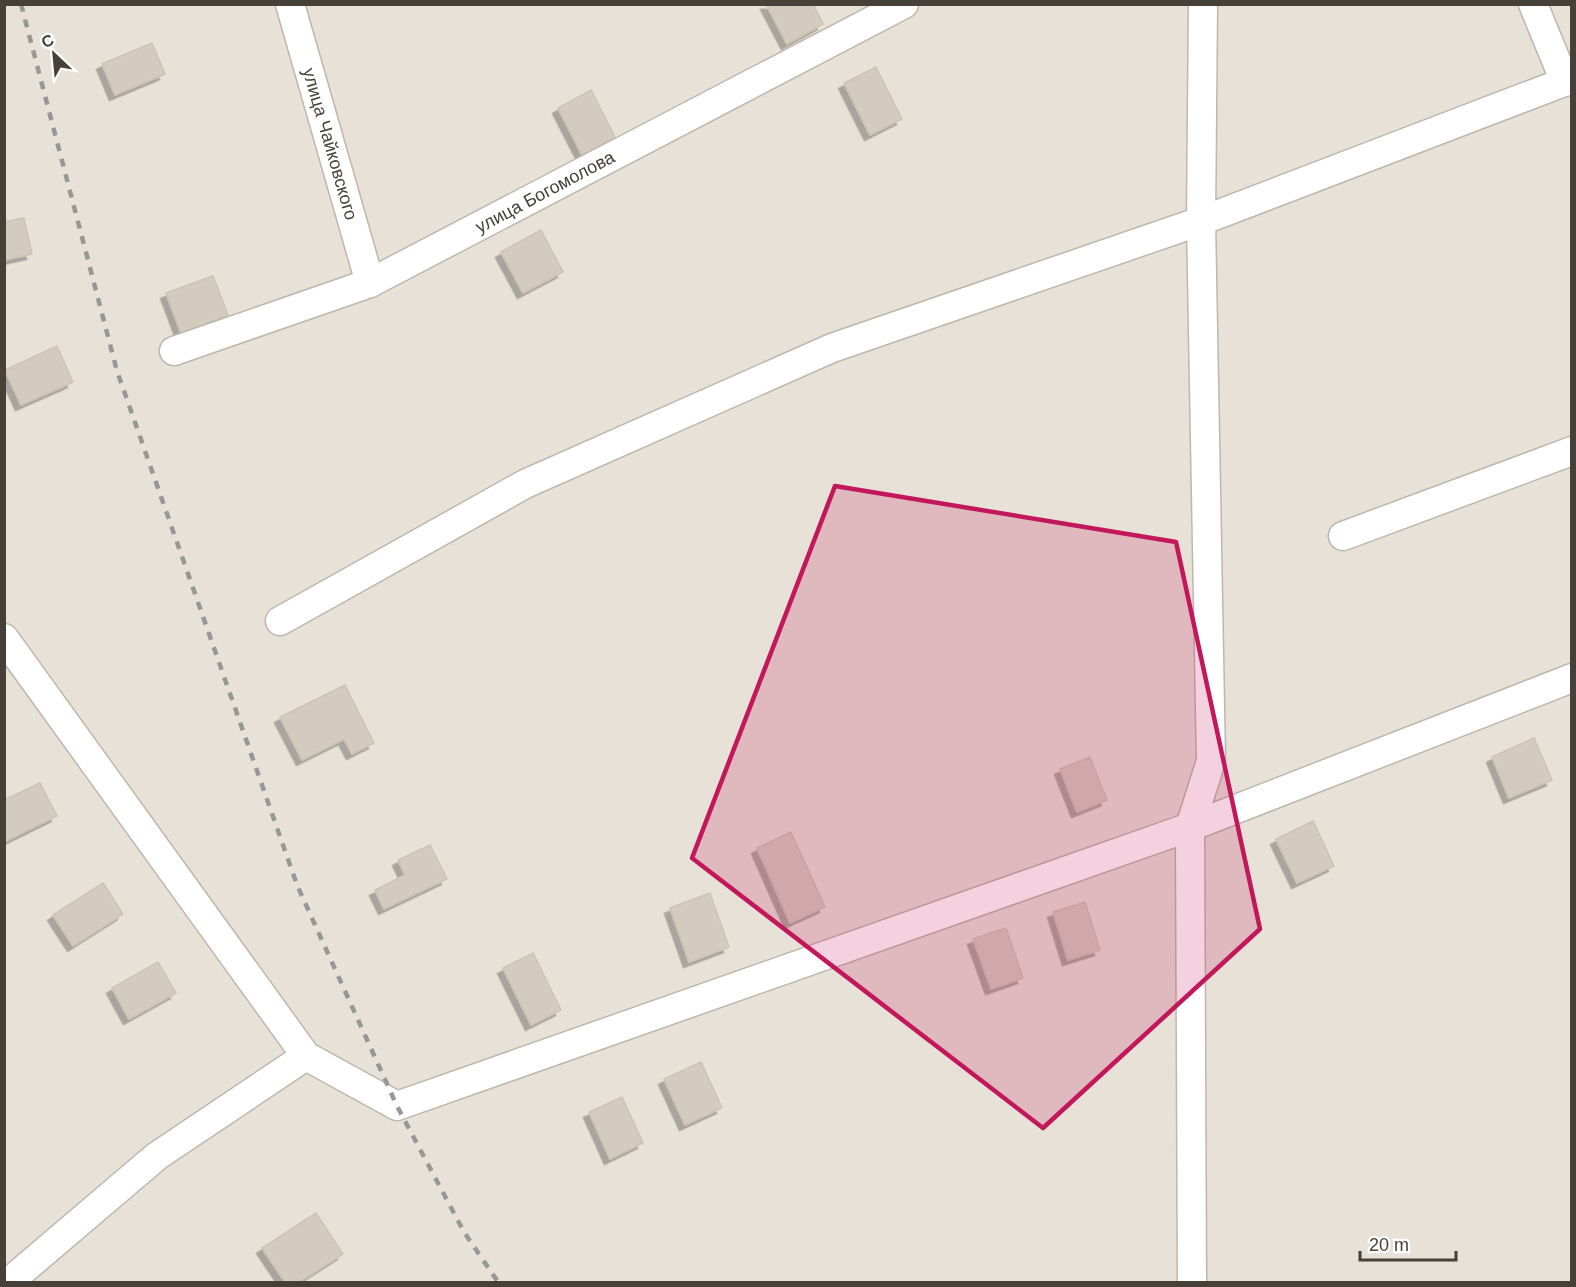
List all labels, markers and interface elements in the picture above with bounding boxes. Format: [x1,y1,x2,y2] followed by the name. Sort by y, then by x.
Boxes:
[24,24,84,84] north arrow
[39,31,57,51] text: С
[299,66,361,222] street label: улица Чайковского
[472,146,619,237] street label: улица Богомолова
[1360,1224,1456,1262] scale bar
[1369,1235,1409,1255] text: 20 m

